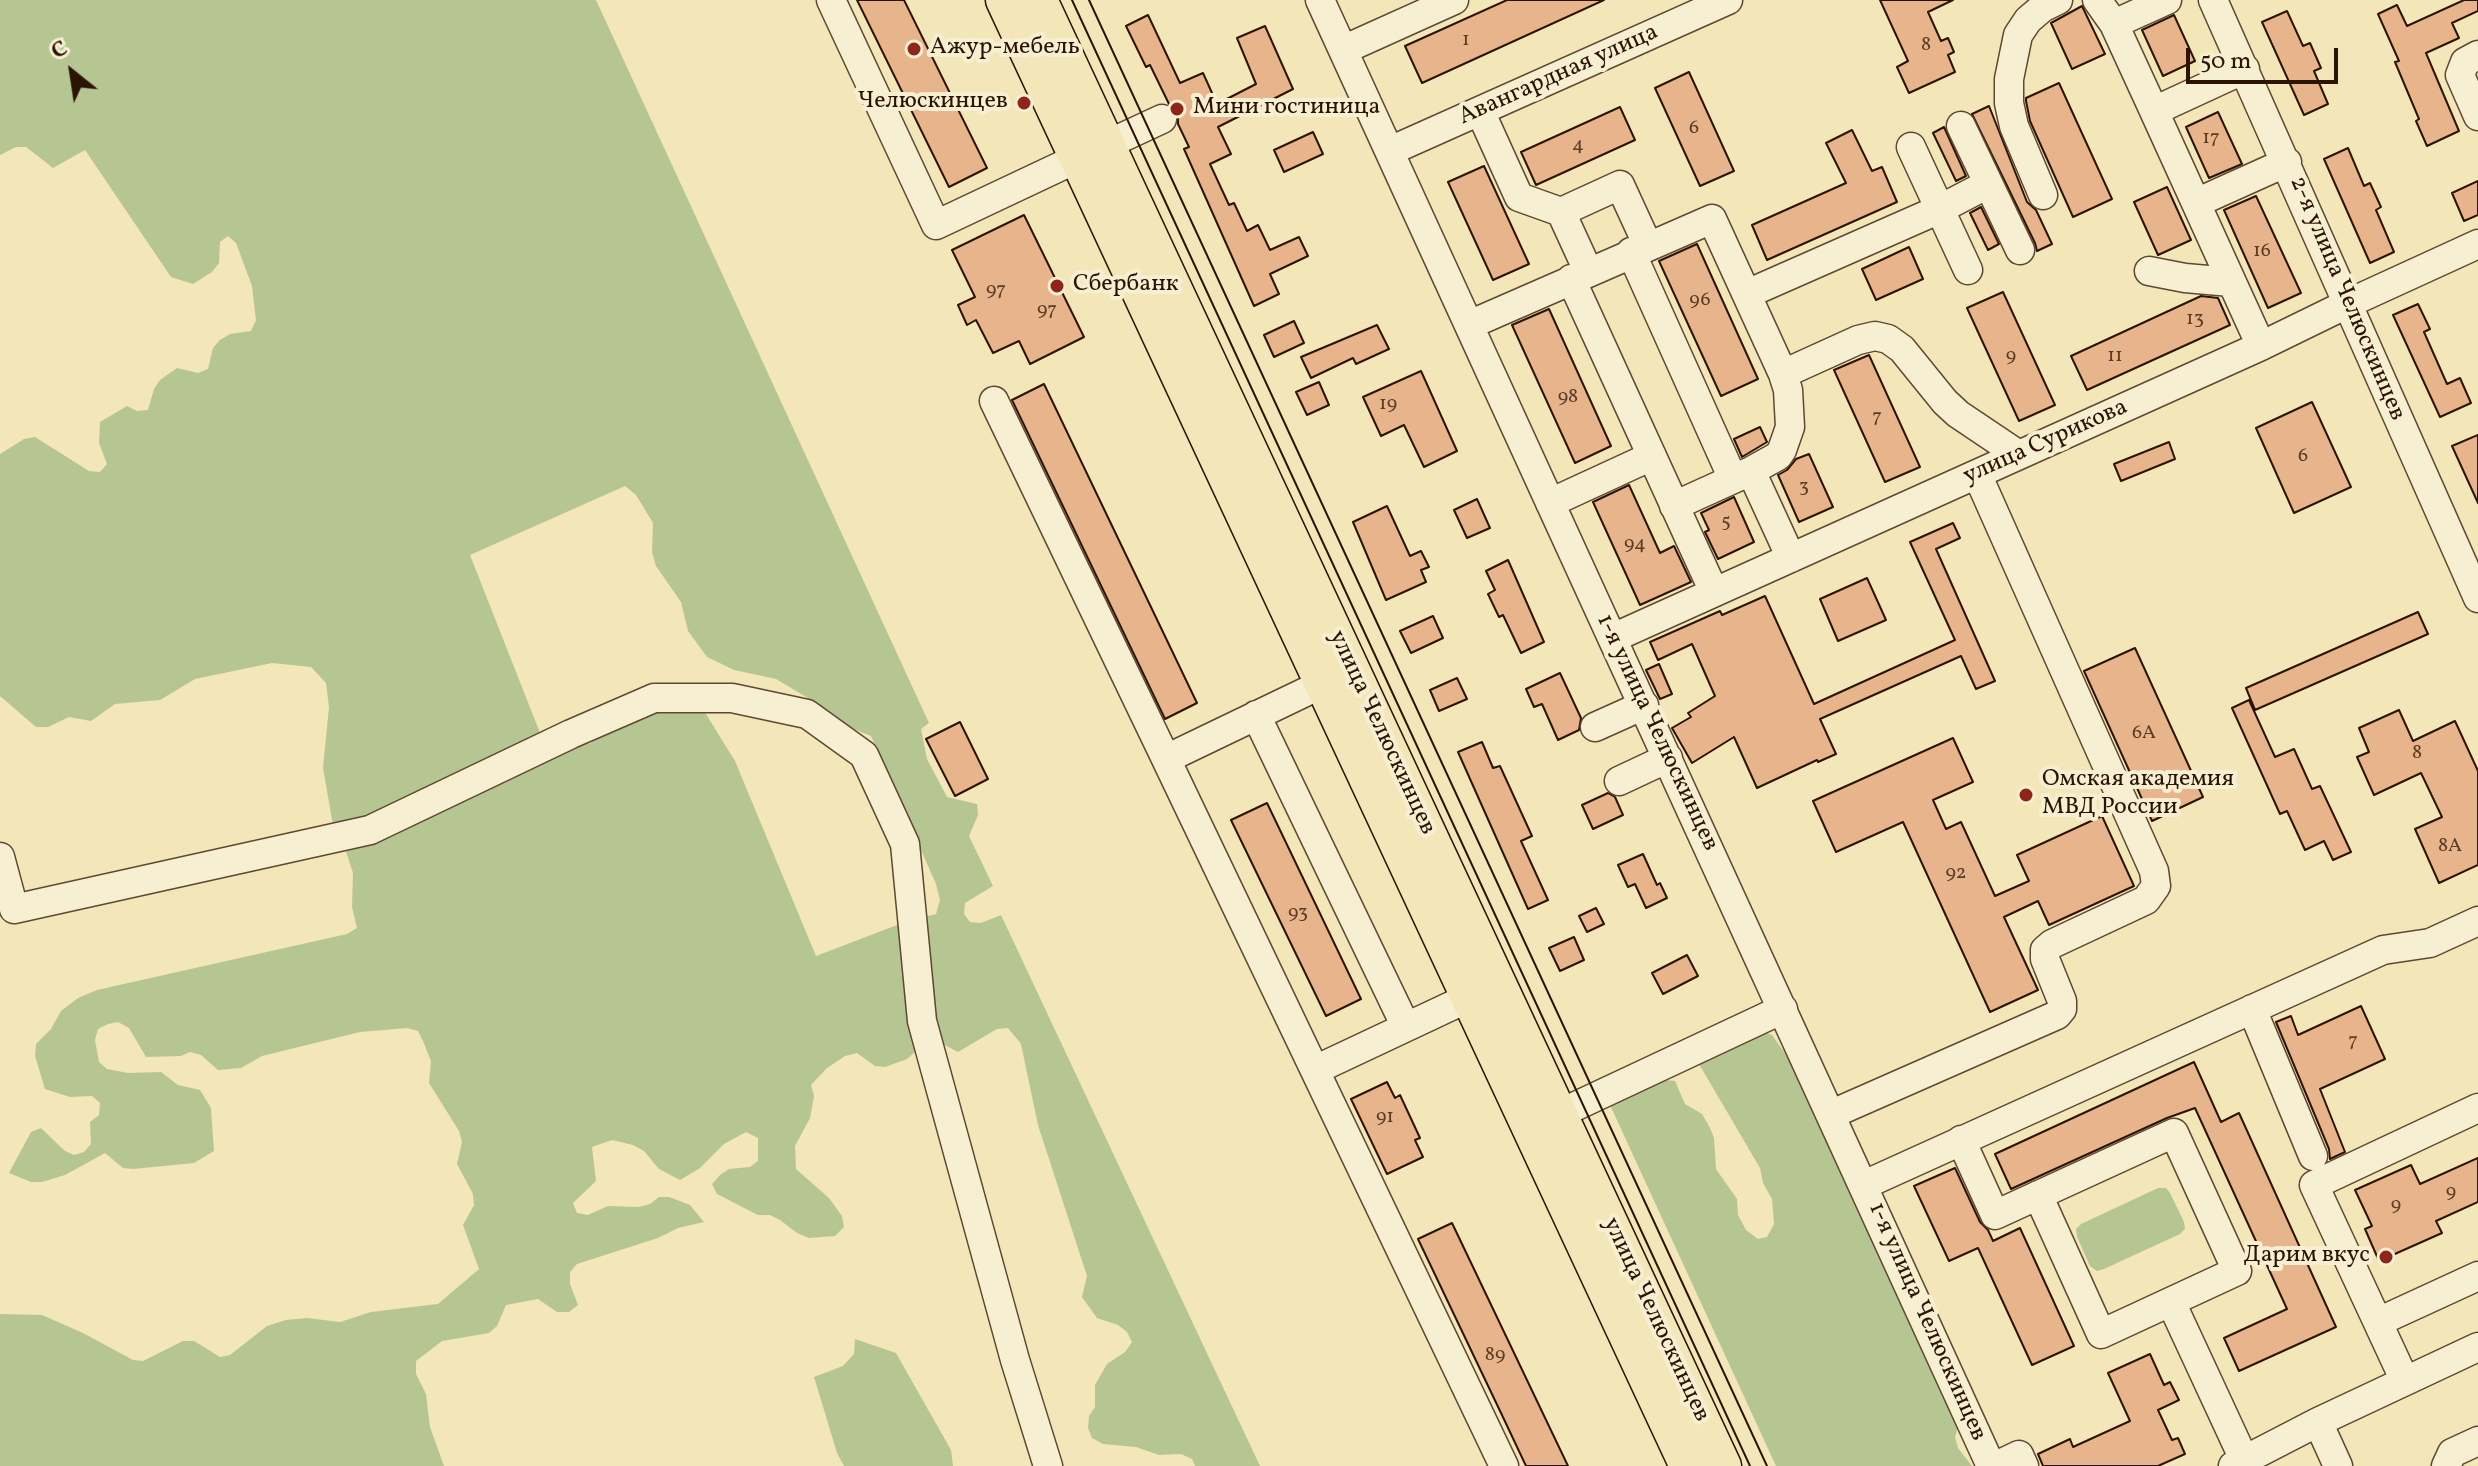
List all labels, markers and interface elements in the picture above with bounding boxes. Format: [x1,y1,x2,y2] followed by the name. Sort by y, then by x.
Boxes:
[1455,19,1663,133] street label: Авангардная улица
[1462,29,1470,53] house number: 1
[32,32,112,112] north arrow
[2190,32,2342,82] scale bar
[46,34,74,68] text: С
[1921,34,1931,58] house number: 8
[930,35,1080,63] place label: Ажур-мебель
[905,40,923,58] marker: Ажур-мебель
[2200,45,2252,79] text: 50 m
[857,89,1008,117] place label: Челюскинцев
[1015,94,1033,112] marker: Челюскинцев
[1193,95,1381,123] place label: Мини гостиница
[1168,100,1186,118] marker: Мини гостиница
[1689,117,1699,141] house number: 6
[2202,127,2220,151] house number: 17
[1572,134,1584,158] house number: 4
[2281,173,2411,425] street label: 2-я улица Челюскинцев
[2253,240,2271,264] house number: 16
[1073,272,1179,300] place label: Сбербанк
[1048,277,1066,295] marker: Сбербанк
[986,279,1006,303] house number: 97
[1689,289,1711,313] house number: 96
[1037,299,1057,323] house number: 97
[2186,308,2204,332] house number: 13
[2006,345,2016,369] house number: 9
[2107,345,2123,369] house number: 11
[1558,386,1578,410] house number: 98
[1379,393,1397,417] house number: 19
[1959,394,2133,492] street label: улица Сурикова
[1872,406,1882,430] house number: 7
[2298,445,2308,469] house number: 6
[1799,476,1809,500] house number: 3
[1721,511,1731,535] house number: 5
[1624,533,1646,557] house number: 94
[1588,610,1724,856] street label: 1-я улица Челюскинцев
[1321,626,1441,840] street label: улица Челюскинцев
[2132,722,2156,746] house number: 6А
[2412,742,2422,766] house number: 8
[2042,767,2234,823] place label: Омская академия МВД России
[2017,786,2035,804] marker: Омская академия МВД России
[2438,835,2462,859] house number: 8А
[1945,862,1967,886] house number: 92
[1288,902,1308,926] house number: 93
[2348,1030,2358,1054] house number: 7
[1376,1106,1394,1130] house number: 91
[2446,1181,2456,1205] house number: 9
[2391,1194,2401,1218] house number: 9
[1860,1198,1992,1446] street label: 1-я улица Челюскинцев
[1595,1213,1715,1427] street label: улица Челюскинцев
[2243,1243,2370,1271] place label: Дарим вкус
[2377,1248,2395,1266] marker: Дарим вкус
[1485,1344,1505,1368] house number: 89

